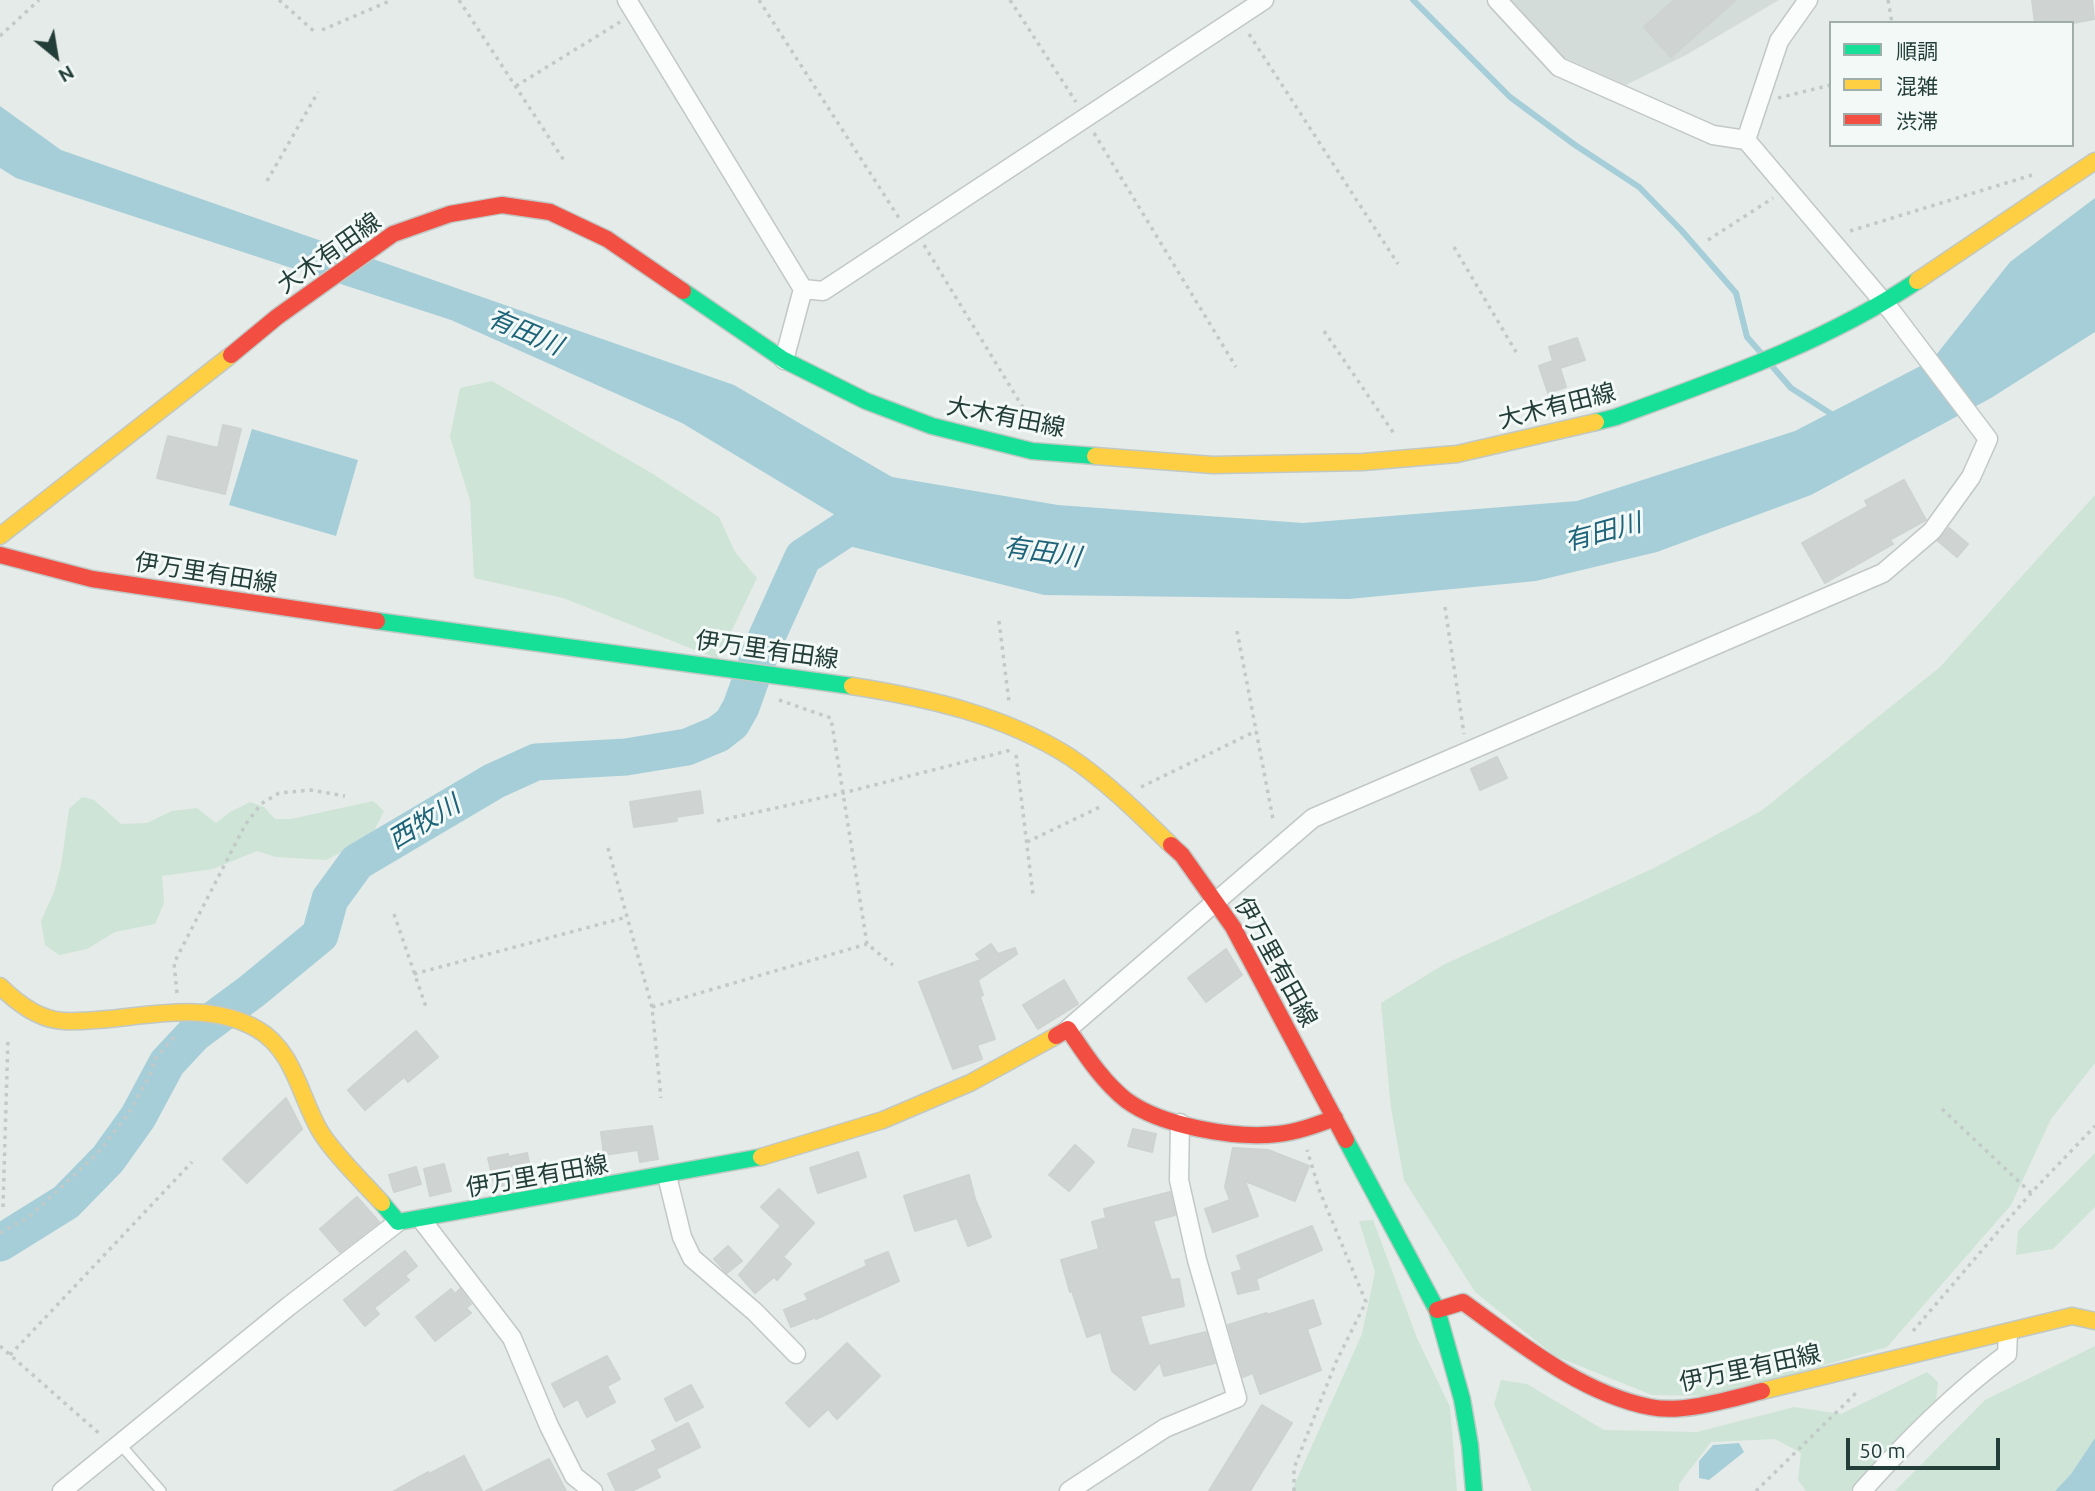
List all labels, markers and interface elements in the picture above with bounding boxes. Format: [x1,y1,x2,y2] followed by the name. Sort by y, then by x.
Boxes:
[21,21,91,91] north arrow
[1829,21,2074,147] legend
[1896,39,1938,63] text: 順調
[55,61,78,87] text: N
[1896,74,1938,98] text: 混雑
[1896,109,1938,133] text: 渋滞
[272,207,386,299] street label: 大木有田線
[483,302,567,362] water label: 有田川
[1495,378,1619,434] street label: 大木有田線
[944,391,1068,443] street label: 大木有田線
[1561,507,1645,557] water label: 有田川
[1001,531,1083,573] water label: 有田川
[133,548,279,598] street label: 伊万里有田線
[694,626,840,674] street label: 伊万里有田線
[383,789,465,855] water label: 西牧川
[1228,892,1324,1032] street label: 伊万里有田線
[464,1149,610,1203] street label: 伊万里有田線
[1677,1339,1823,1397] street label: 伊万里有田線
[1850,1424,2004,1468] scale bar
[1859,1438,1906,1462] text: 50 m

